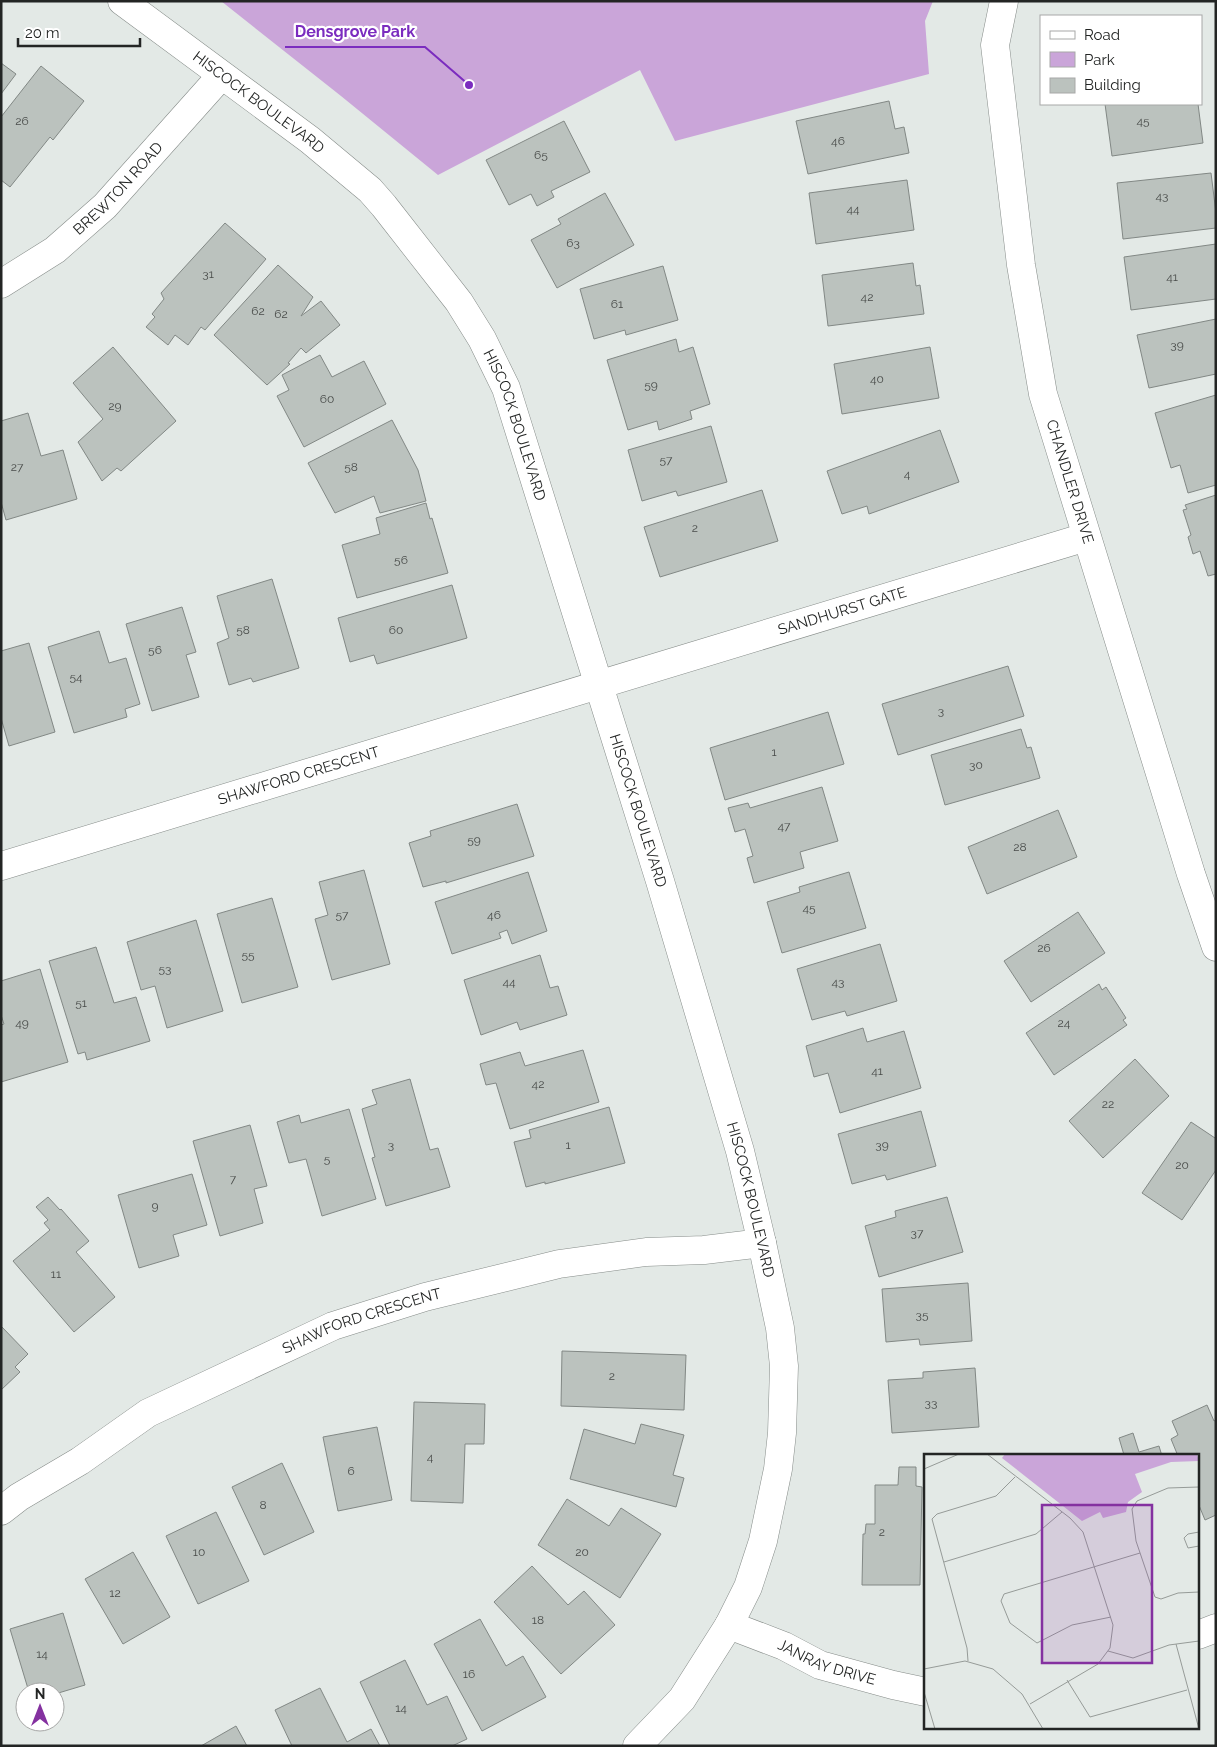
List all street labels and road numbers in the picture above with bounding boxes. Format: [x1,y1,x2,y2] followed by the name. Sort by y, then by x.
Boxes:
[189,47,328,157] street label: HISCOCK BOULEVARD
[70,138,167,239] street label: BREWTON ROAD
[480,346,550,503] street label: HISCOCK BOULEVARD
[1042,417,1098,546] street label: CHANDLER DRIVE
[776,583,909,639] street label: SANDHURST GATE
[606,732,670,890] street label: HISCOCK BOULEVARD
[216,743,382,809] street label: SHAWFORD CRESCENT
[723,1120,778,1279] street label: HISCOCK BOULEVARD
[279,1284,443,1358] street label: SHAWFORD CRESCENT
[775,1635,878,1689] street label: JANRAY DRIVE

